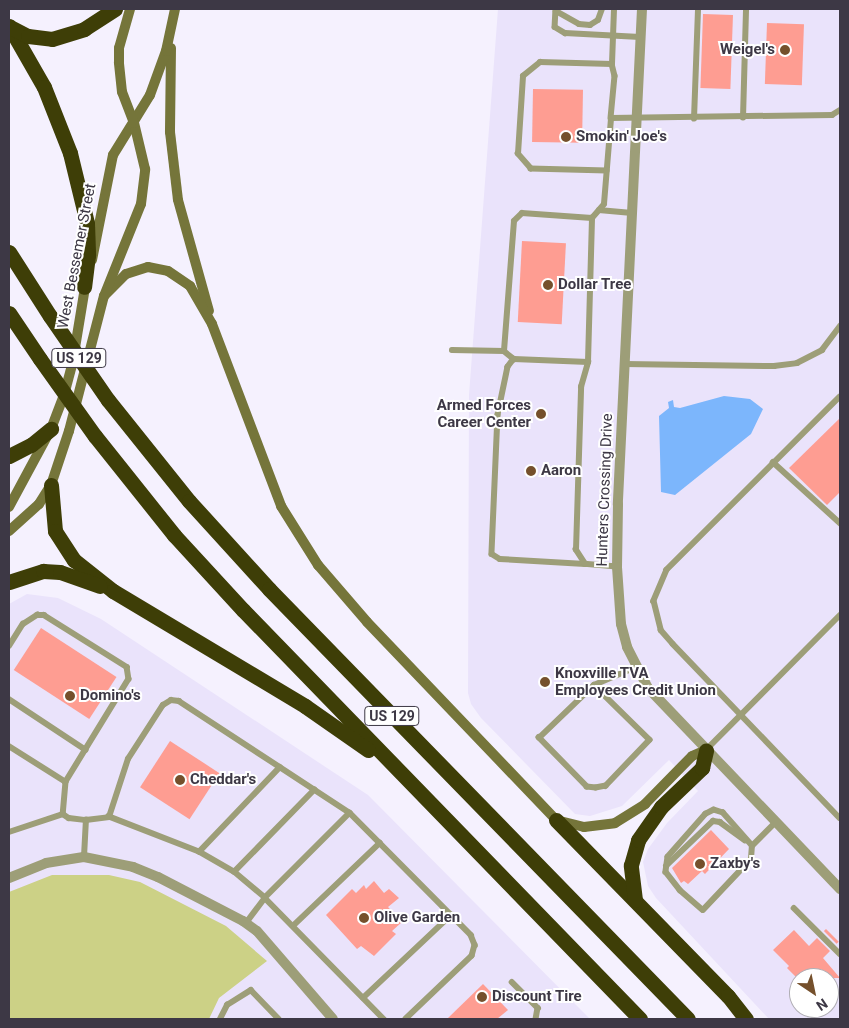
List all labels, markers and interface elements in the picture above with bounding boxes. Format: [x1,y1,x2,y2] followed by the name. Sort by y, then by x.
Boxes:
[720,41,775,59] place label: Weigel's
[779,44,791,56] marker: Weigel's
[576,128,667,146] place label: Smokin' Joe's
[560,131,572,143] marker: Smokin' Joe's
[54,182,100,330] street label: West Bessemer Street
[558,276,632,294] place label: Dollar Tree
[542,279,554,291] marker: Dollar Tree
[50,346,108,369] road number: US 129
[437,396,531,431] place label: Armed Forces Career Center
[535,408,547,420] marker: Armed Forces Career Center
[593,413,617,567] street label: Hunters Crossing Drive
[541,462,581,480] place label: Aaron
[525,465,537,477] marker: Aaron
[555,664,716,699] place label: Knoxville TVA Employees Credit Union
[539,676,551,688] marker: Knoxville TVA Employees Credit Union
[80,687,141,705] place label: Domino's
[64,690,76,702] marker: Domino's
[363,704,421,728] road number: US 129
[190,771,256,789] place label: Cheddar's
[174,774,186,786] marker: Cheddar's
[710,855,760,873] place label: Zaxby's
[694,858,706,870] marker: Zaxby's
[374,909,460,927] place label: Olive Garden
[358,912,370,924] marker: Olive Garden
[789,968,839,1018] north arrow
[492,988,582,1006] place label: Discount Tire
[476,991,488,1003] marker: Discount Tire
[813,995,830,1014] text: N

